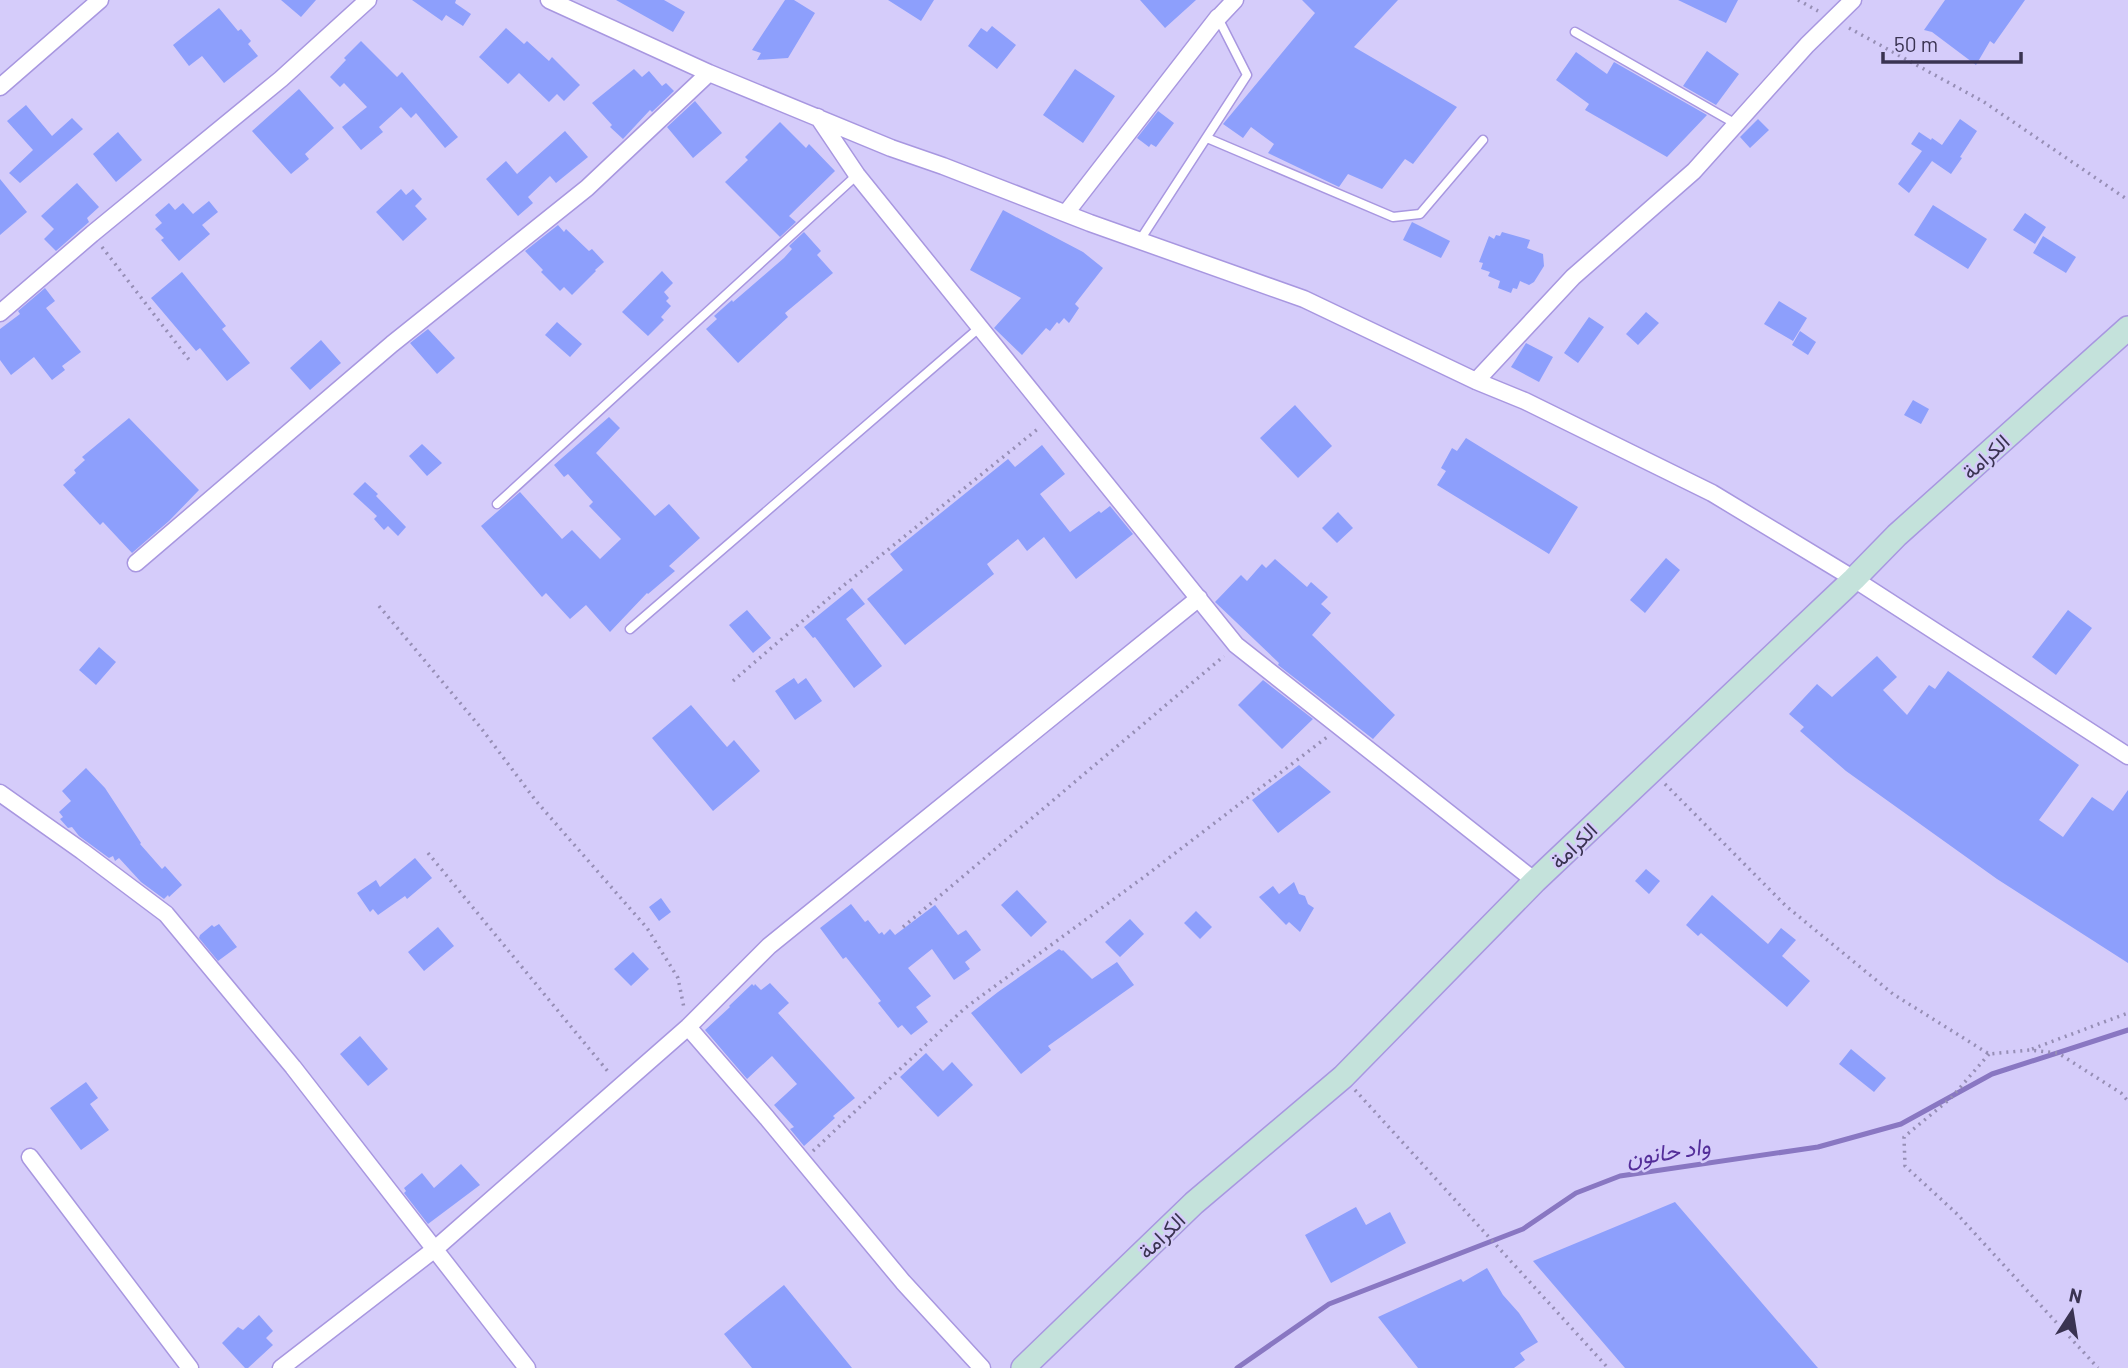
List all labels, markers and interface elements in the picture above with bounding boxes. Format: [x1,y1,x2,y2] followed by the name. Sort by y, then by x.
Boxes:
[1883,21,2021,65] scale bar
[1894,31,1938,56] text: 50 m
[1956,428,2015,485] street label: الكرامة
[1544,817,1603,875] street label: الكرامة
[1624,1131,1712,1173] water label: واد حانون
[1132,1207,1191,1265] street label: الكرامة
[2037,1277,2107,1347] north arrow
[2067,1282,2084,1307] text: N

